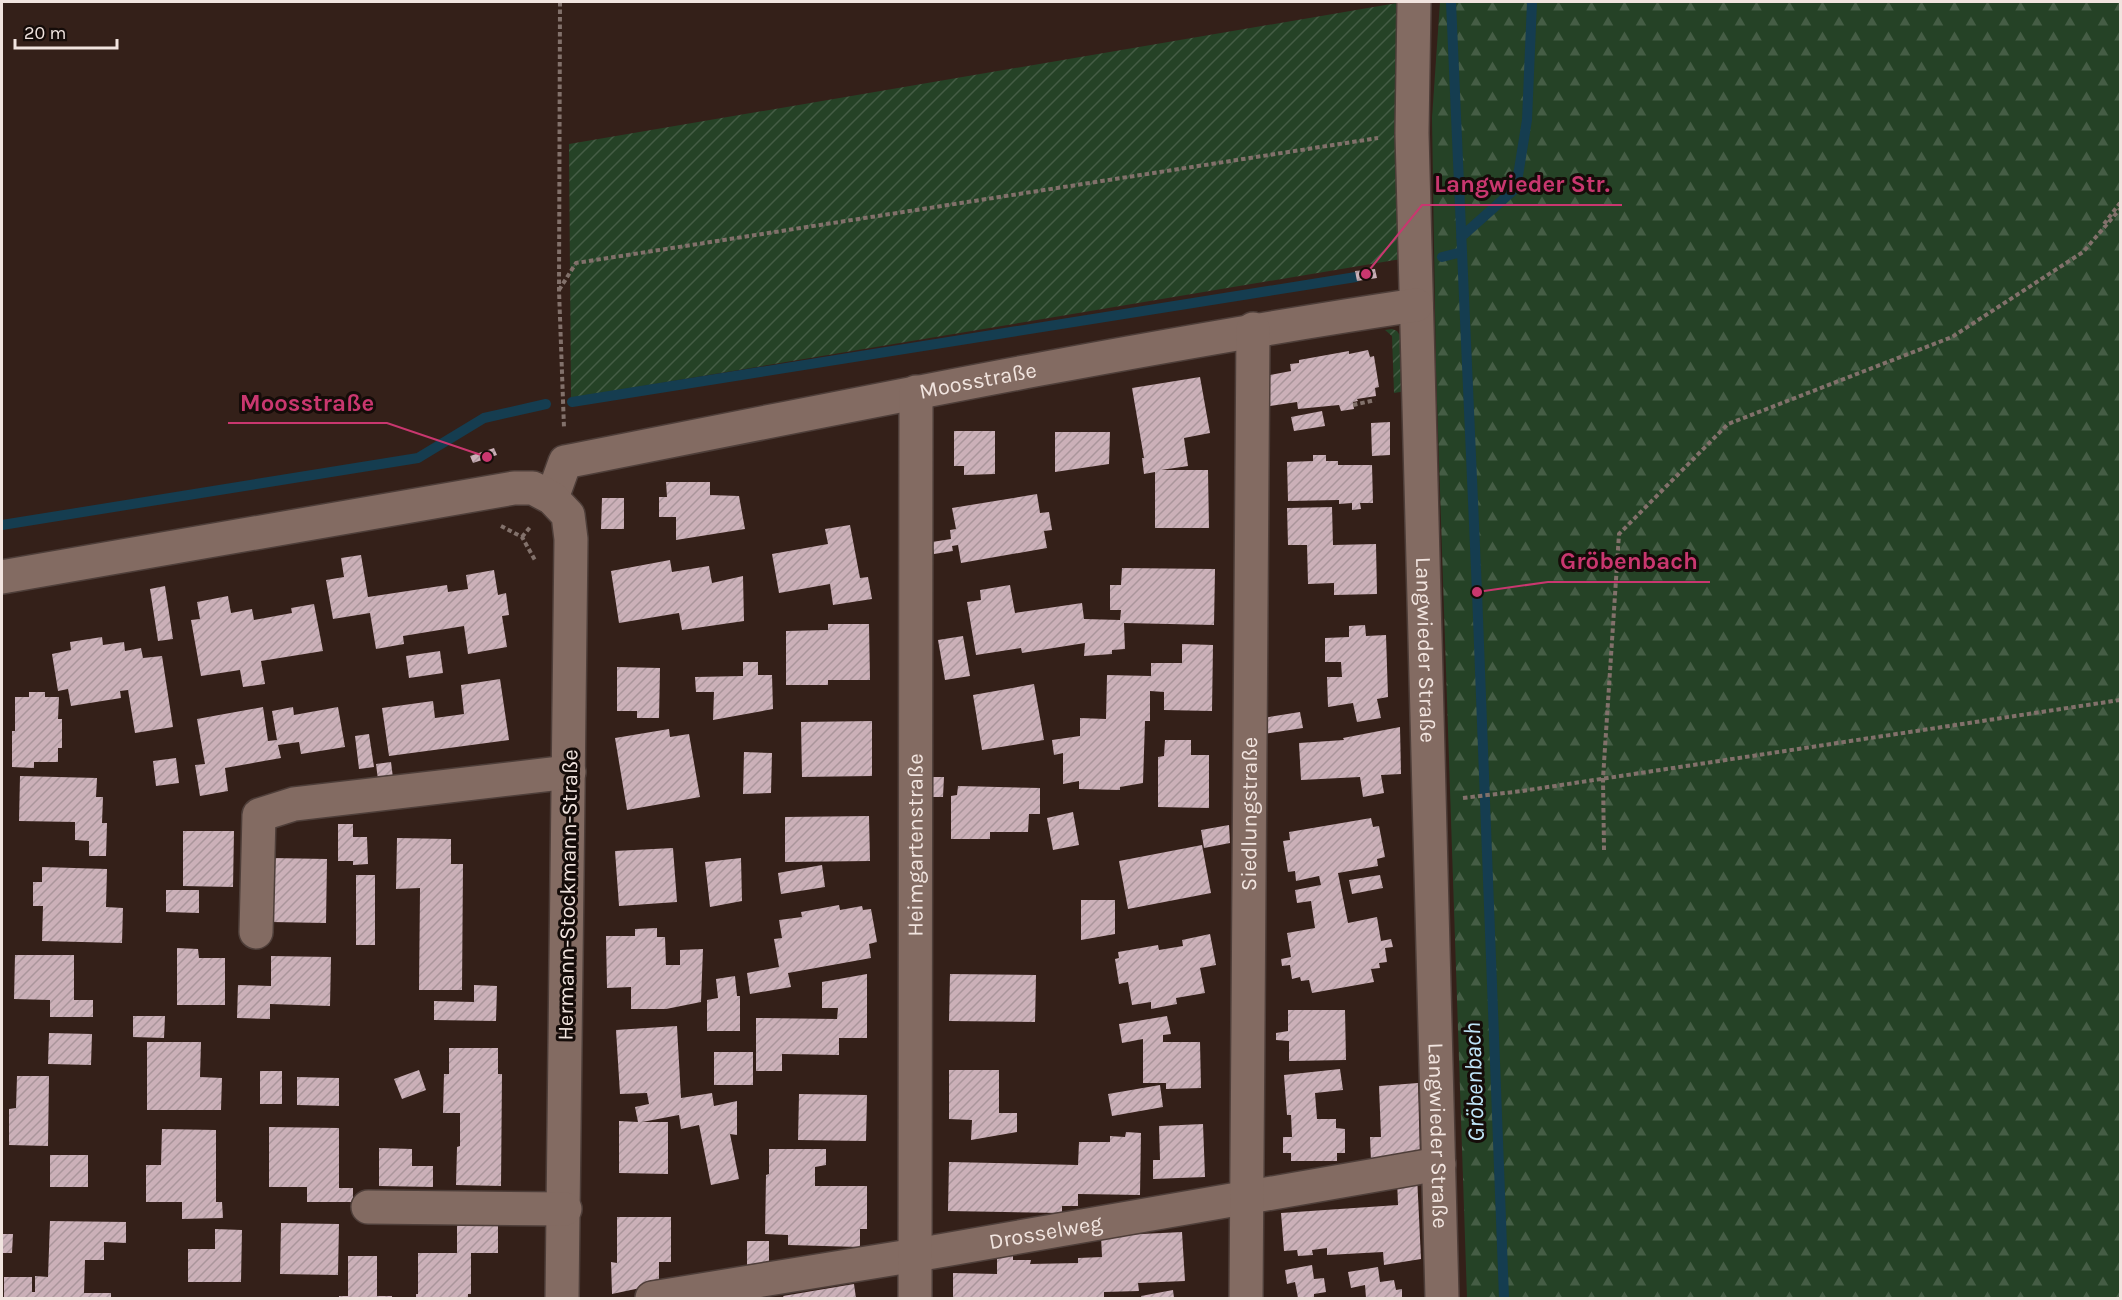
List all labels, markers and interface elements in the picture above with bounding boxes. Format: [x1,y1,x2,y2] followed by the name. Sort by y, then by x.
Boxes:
[15,12,117,50] scale bar
[24,22,66,44] text: 20 m
[1422,163,1622,205] callout: Langwieder Str.
[1434,170,1610,198] text: Langwieder Str.
[917,357,1039,405] street label: Moosstraße
[228,381,387,423] callout: Moosstraße
[240,389,374,417] text: Moosstraße
[1548,540,1710,582] callout: Gröbenbach
[1560,547,1698,575] text: Gröbenbach
[1410,557,1441,743] street label: Langwieder Straße
[1236,737,1263,891] street label: Siedlungstraße
[552,749,584,1041] street label: Hermann-Stockmann-Straße
[902,753,929,937] street label: Heimgartenstraße
[1458,1022,1490,1142] water label: Gröbenbach
[1422,1042,1453,1229] street label: Langwieder Straße
[987,1210,1105,1255] street label: Drosselweg

